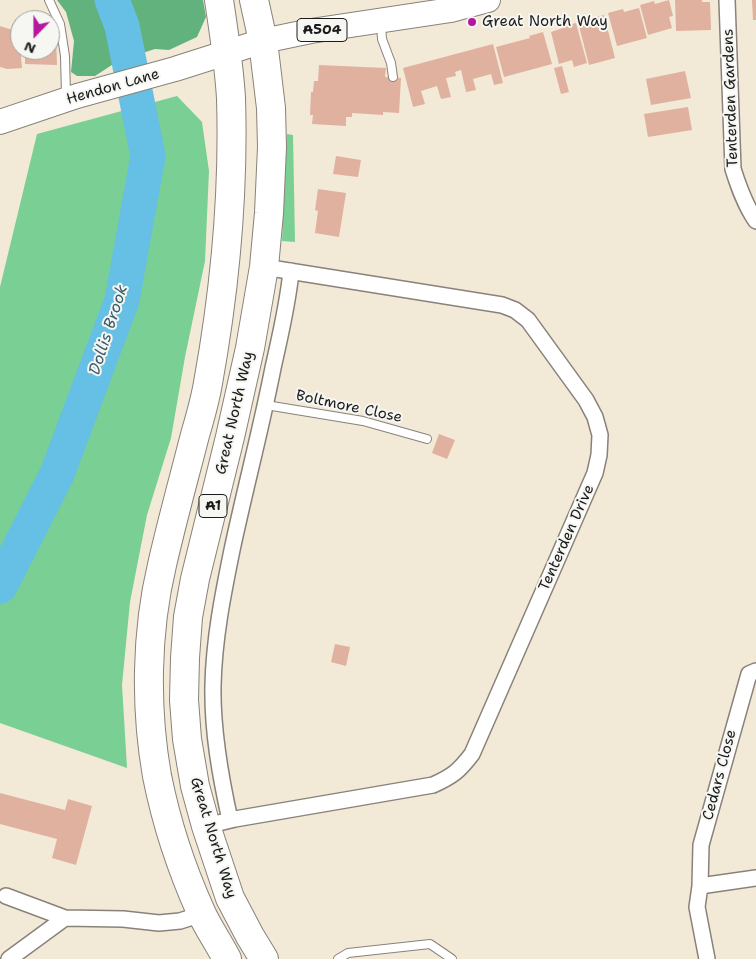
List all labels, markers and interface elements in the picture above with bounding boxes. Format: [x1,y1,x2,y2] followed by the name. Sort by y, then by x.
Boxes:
[10,10,60,60] north arrow
[482,13,608,31] place label: Great North Way
[466,16,478,28] marker: Great North Way
[297,18,347,42] road number: A504
[720,28,742,168] street label: Tenterden Gardens
[21,38,38,58] text: N
[64,65,162,109] street label: Hendon Lane
[85,283,133,377] water label: Dollis Brook
[212,350,258,476] street label: Great North Way
[294,387,404,427] street label: Boltmore Close
[536,482,598,594] street label: Tenterden Drive
[199,494,227,518] road number: A1
[699,728,741,822] street label: Cedars Close
[186,775,240,901] street label: Great North Way

